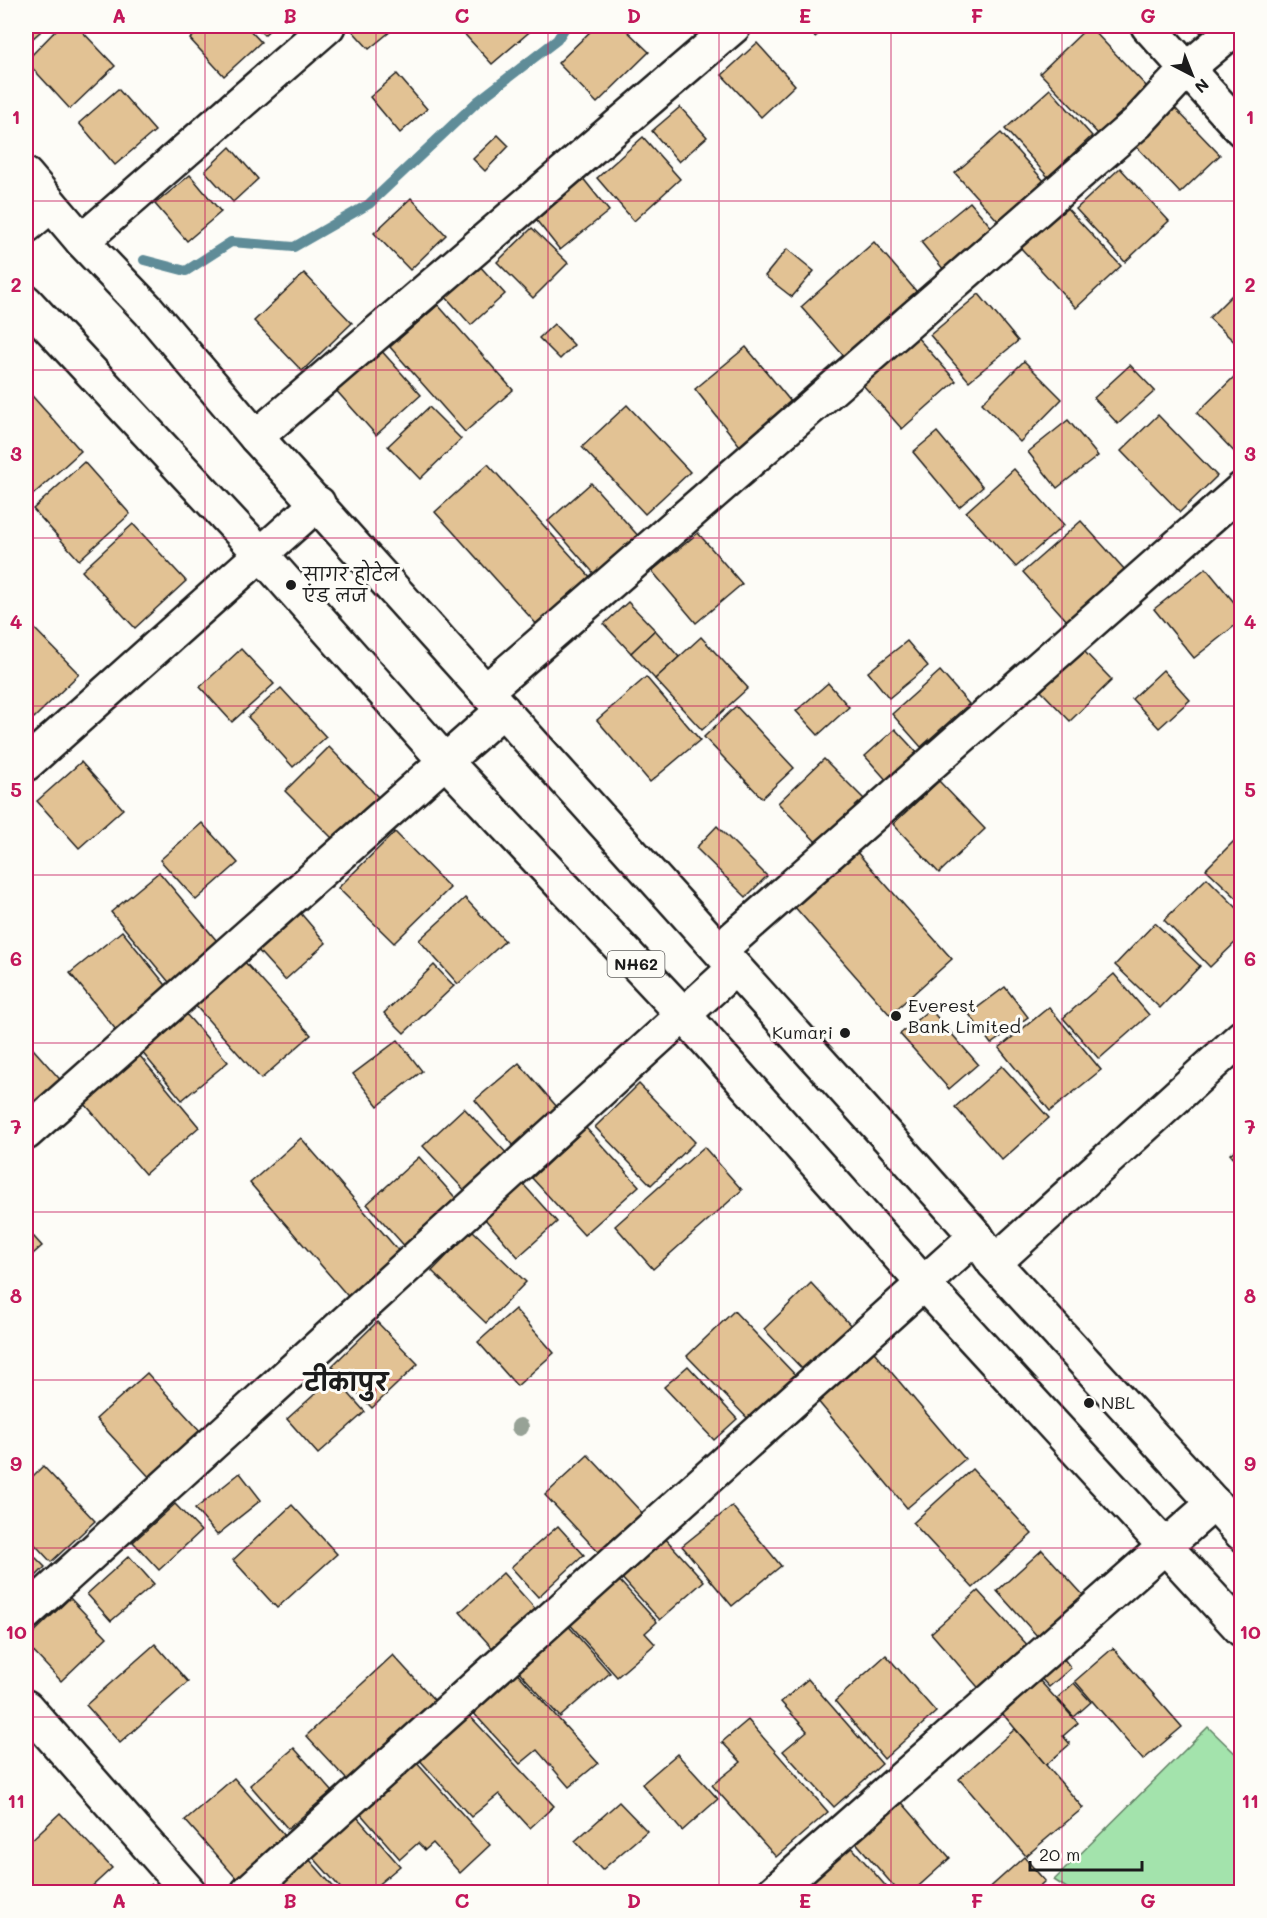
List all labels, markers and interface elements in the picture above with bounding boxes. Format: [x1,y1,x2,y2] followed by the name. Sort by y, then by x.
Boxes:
[112,2,126,28] text: A
[283,2,297,28] text: B
[455,2,470,28] text: C
[627,2,641,28] text: D
[799,2,811,28] text: E
[971,2,984,28] text: F
[1140,2,1156,28] text: G
[1162,45,1222,105] north arrow
[1191,75,1214,98] text: N
[12,103,20,129] text: 1
[1246,103,1254,129] text: 1
[10,271,22,297] text: 2
[1244,271,1256,297] text: 2
[10,440,22,466] text: 3
[1244,440,1256,466] text: 3
[302,559,401,607] place label: सागर होटेल एंड लज
[284,578,298,592] marker: सागर होटेल एंड लज
[10,608,23,634] text: 4
[1244,608,1257,634] text: 4
[10,776,22,802] text: 5
[1244,776,1256,802] text: 5
[10,945,22,971] text: 6
[1244,945,1256,971] text: 6
[608,951,664,977] road number: NH62
[908,993,1021,1038] place label: Everest Bank Limited
[889,1009,903,1023] marker: Everest Bank Limited
[772,1020,833,1044] place label: Kumari
[838,1026,852,1040] marker: Kumari
[10,1113,22,1139] text: 7
[1244,1113,1256,1139] text: 7
[10,1282,22,1308] text: 8
[1244,1282,1256,1308] text: 8
[302,1363,390,1402] district label: टीकापुर
[1101,1390,1135,1414] place label: NBL
[1082,1396,1096,1410] marker: NBL
[10,1450,22,1476] text: 9
[1244,1450,1256,1476] text: 9
[5,1618,27,1644] text: 10
[1239,1618,1261,1644] text: 10
[7,1787,25,1813] text: 11
[1241,1787,1259,1813] text: 11
[1030,1834,1142,1872] scale bar
[1039,1842,1080,1866] text: 20 m
[112,1887,126,1913] text: A
[283,1887,297,1913] text: B
[455,1887,470,1913] text: C
[627,1887,641,1913] text: D
[799,1887,811,1913] text: E
[971,1887,984,1913] text: F
[1140,1887,1156,1913] text: G

